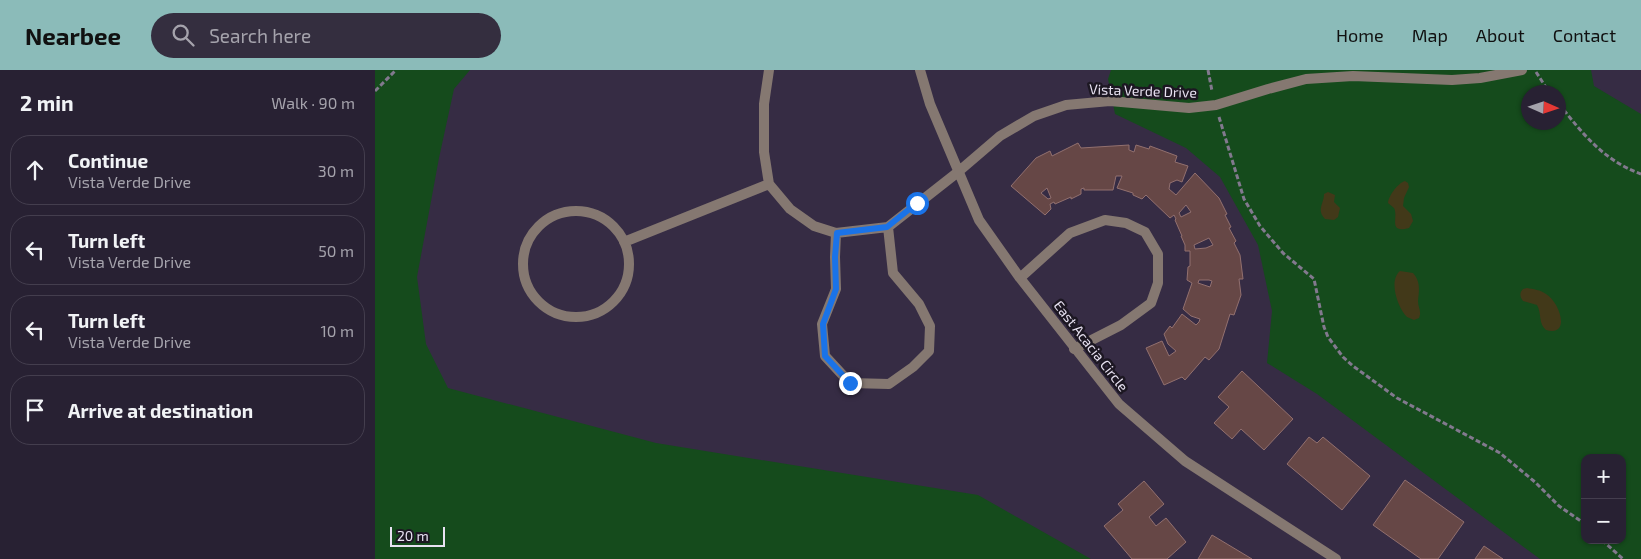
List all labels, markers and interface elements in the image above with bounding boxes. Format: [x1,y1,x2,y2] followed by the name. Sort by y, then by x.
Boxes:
[151,13,501,58] search box
[25,21,121,50] text: Nearbee
[169,21,197,49] icon: search
[209,24,311,47] text: Search here
[1336,24,1384,46] text: Home
[1412,24,1448,46] text: Map
[1476,24,1525,46] text: About
[1553,24,1616,46] text: Contact
[1089,80,1197,101] street label: Vista Verde Drive
[1521,85,1566,130] north arrow
[20,90,74,115] text: 2 min
[271,93,355,112] text: Walk · 90 m
[68,149,148,172] text: Continue
[21,156,49,184] icon: ahead
[318,161,354,180] text: 30 m
[68,172,191,191] text: Vista Verde Drive
[906,192,929,215] route start
[68,229,145,252] text: Turn left
[21,236,49,264] icon: left
[318,241,354,260] text: 50 m
[68,252,191,271] text: Vista Verde Drive
[1051,297,1132,394] street label: East Acacia Circle
[68,309,145,332] text: Turn left
[21,316,49,344] icon: left
[320,321,354,340] text: 10 m
[68,332,191,351] text: Vista Verde Drive
[839,372,862,395] route end
[21,396,49,424] icon: arrive
[68,399,253,422] text: Arrive at destination
[1581,454,1626,544] map controls
[1581,454,1626,499] button: +
[1581,499,1626,544] button: −
[390,524,445,547] scale bar
[397,527,429,544] text: 20 m

